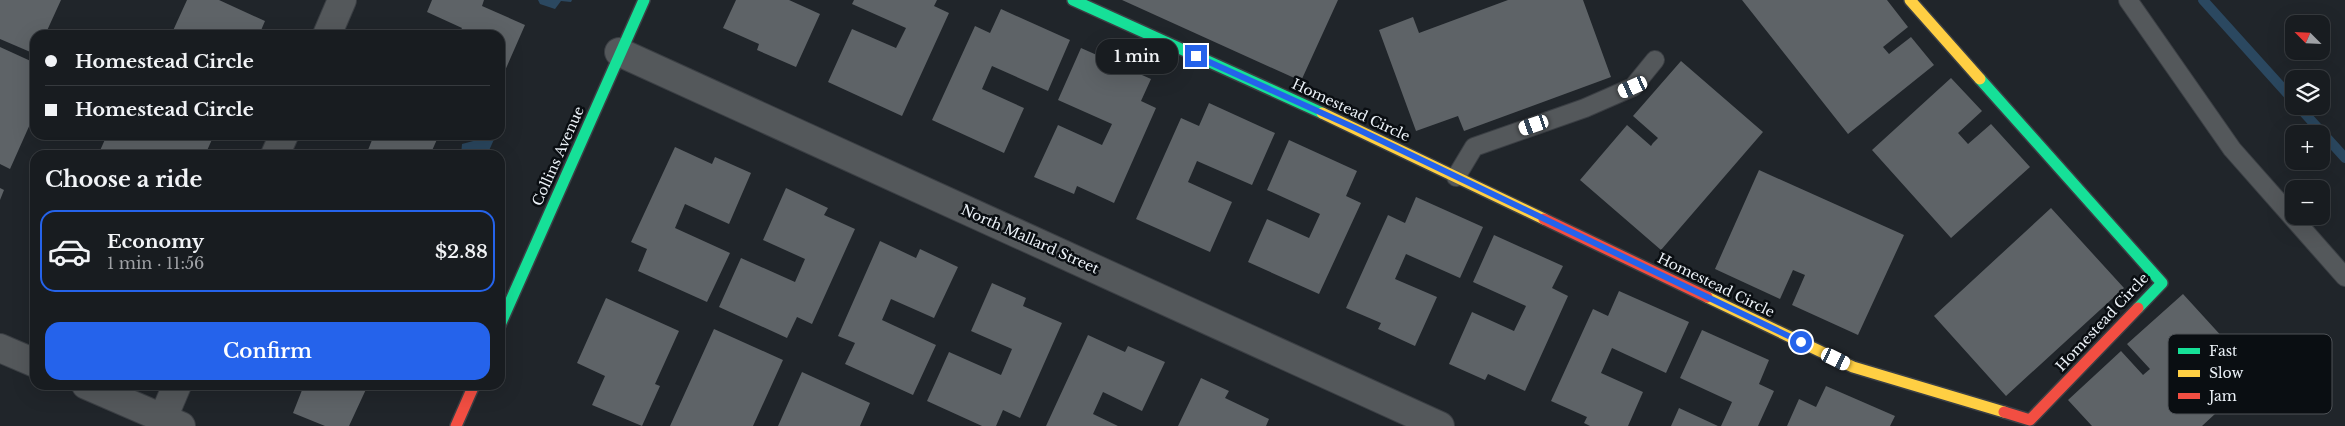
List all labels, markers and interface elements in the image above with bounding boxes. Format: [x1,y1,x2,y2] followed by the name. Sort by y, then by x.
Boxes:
[2285,15,2330,60] north arrow
[2285,15,2330,225] map controls
[1096,38,1178,74] callout: 1 min
[1185,45,1207,67] route end
[1114,46,1160,66] text: 1 min
[75,50,254,73] text: Homestead Circle
[2285,70,2330,115] button: layers
[1616,74,1649,100] car
[1289,75,1413,145] street label: Homestead Circle
[75,98,254,121] text: Homestead Circle
[528,103,588,209] street label: Collins Avenue
[1517,113,1550,137] car
[2285,125,2330,170] button: +
[45,166,202,193] text: Choose a ride
[2285,180,2330,225] button: −
[958,200,1102,278] street label: North Mallard Street
[47,229,92,274] icon: car
[107,230,204,253] text: Economy
[435,240,488,263] text: $2.88
[1654,249,1778,321] street label: Homestead Circle
[107,253,204,273] text: 1 min · 11:56
[2052,269,2152,375] street label: Homestead Circle
[45,322,490,380] button: Confirm
[1790,331,1812,353] route start
[2168,334,2332,414] legend
[2209,342,2238,360] text: Fast
[1819,346,1852,372] car
[2209,364,2243,382] text: Slow
[2207,387,2237,405] text: Jam

